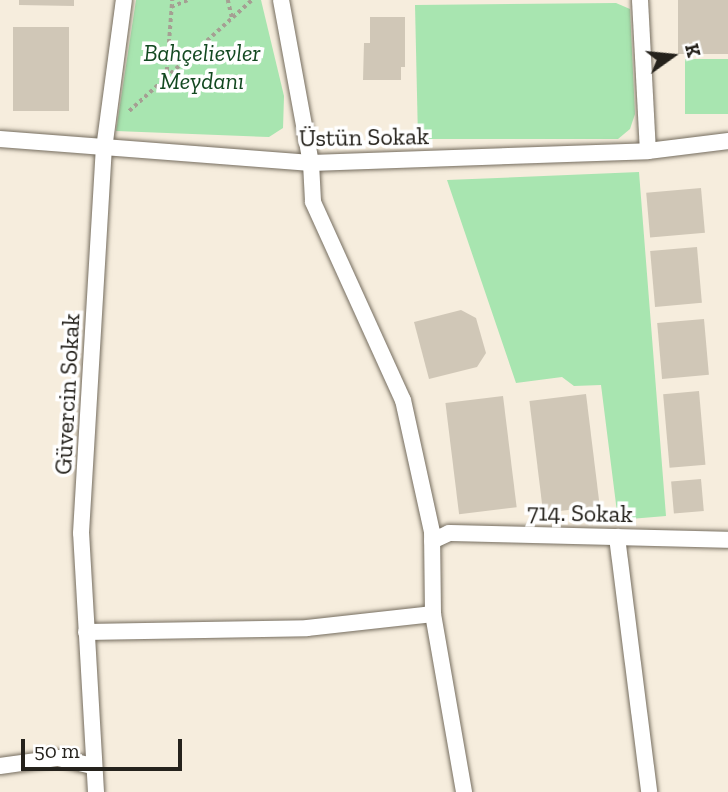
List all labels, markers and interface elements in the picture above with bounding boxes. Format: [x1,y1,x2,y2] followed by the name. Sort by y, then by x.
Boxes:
[637,21,707,91] north arrow
[143,39,261,95] park label: Bahçelievler Meydanı
[680,41,706,60] text: K
[299,121,429,153] street label: Üstün Sokak
[48,313,86,475] street label: Güvercin Sokak
[527,498,633,528] street label: 714. Sokak
[24,726,186,770] scale bar
[34,738,80,763] text: 50 m

